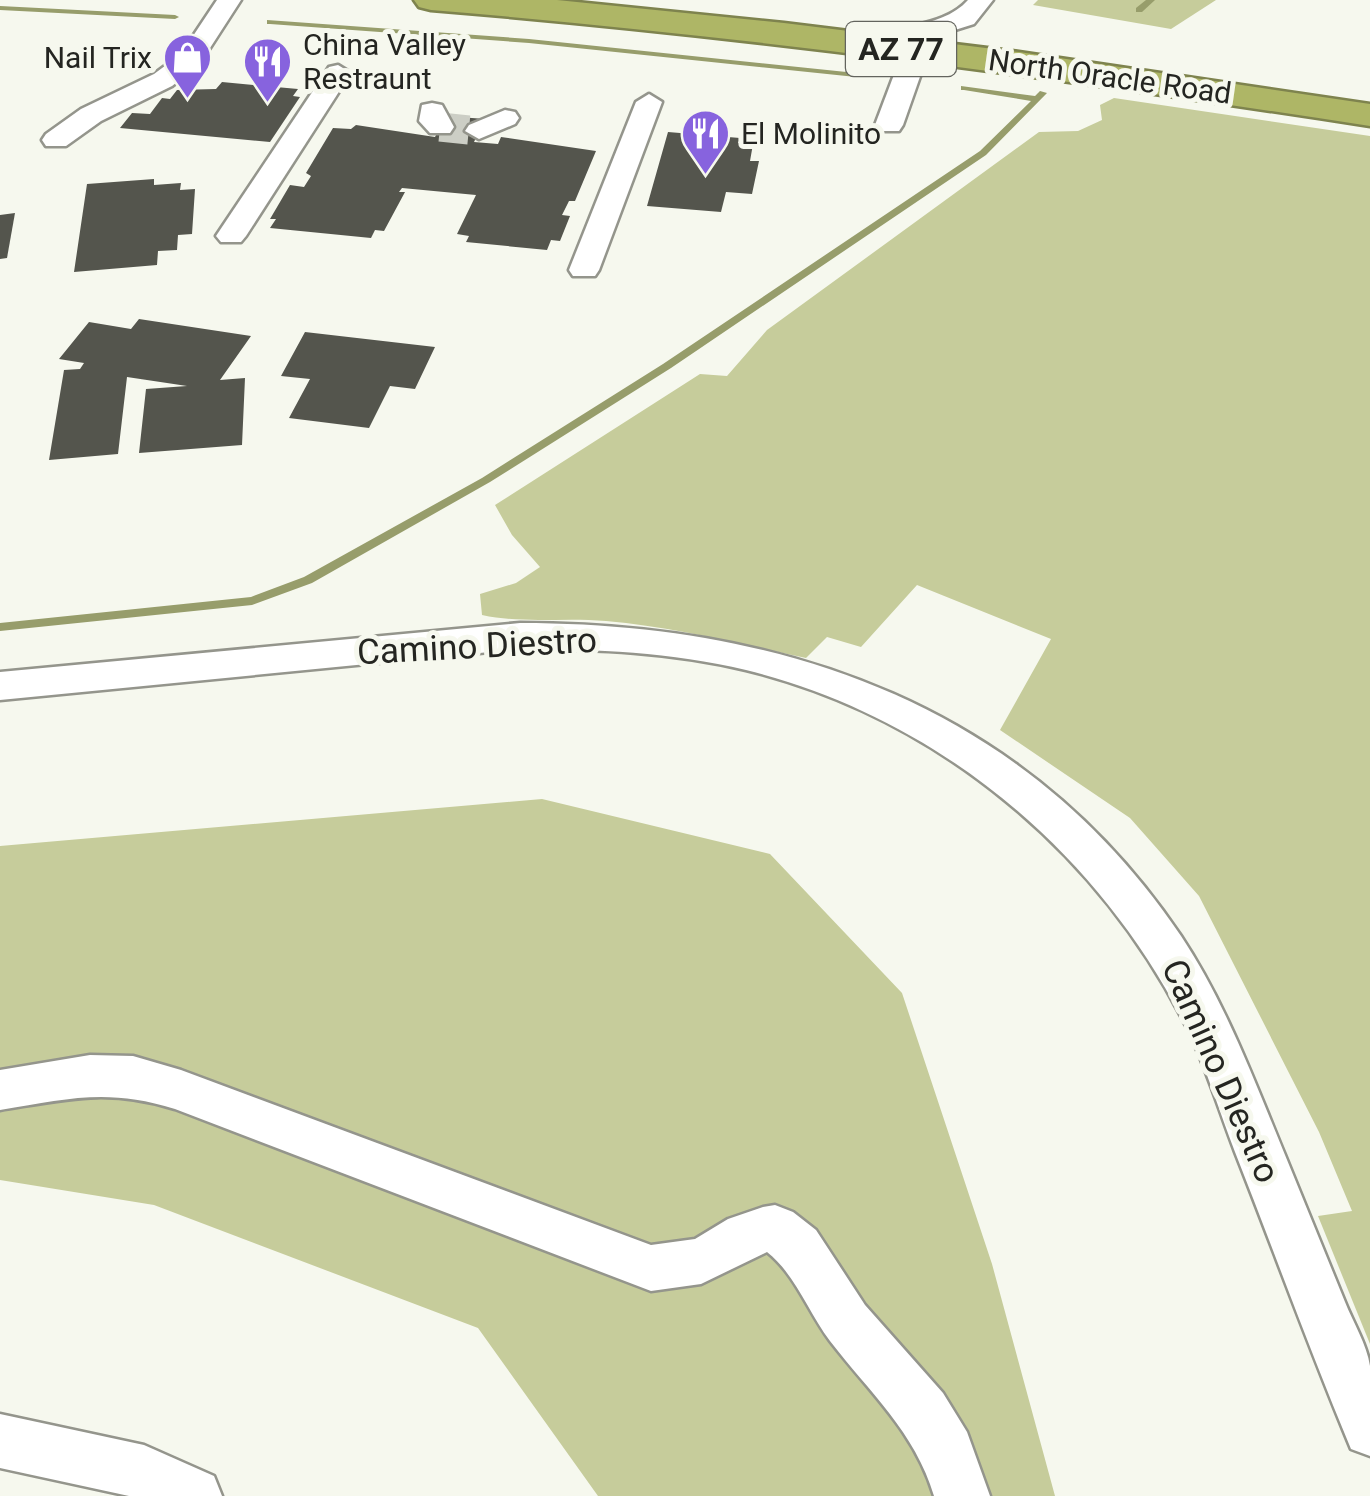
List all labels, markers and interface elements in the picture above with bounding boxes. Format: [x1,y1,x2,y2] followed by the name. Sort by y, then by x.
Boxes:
[846,22,956,76] road number: AZ 77
[303,27,466,96] place label: China Valley Restraunt
[161,32,213,100] shop icon: Nail Trix
[242,36,294,104] restaurant icon: China Valley Restraunt
[44,40,152,75] place label: Nail Trix
[986,42,1234,111] street label: North Oracle Road
[680,108,732,176] restaurant icon: El Molinito
[741,116,881,151] place label: El Molinito
[356,620,598,673] street label: Camino Diestro
[1153,953,1288,1189] street label: Camino Diestro

